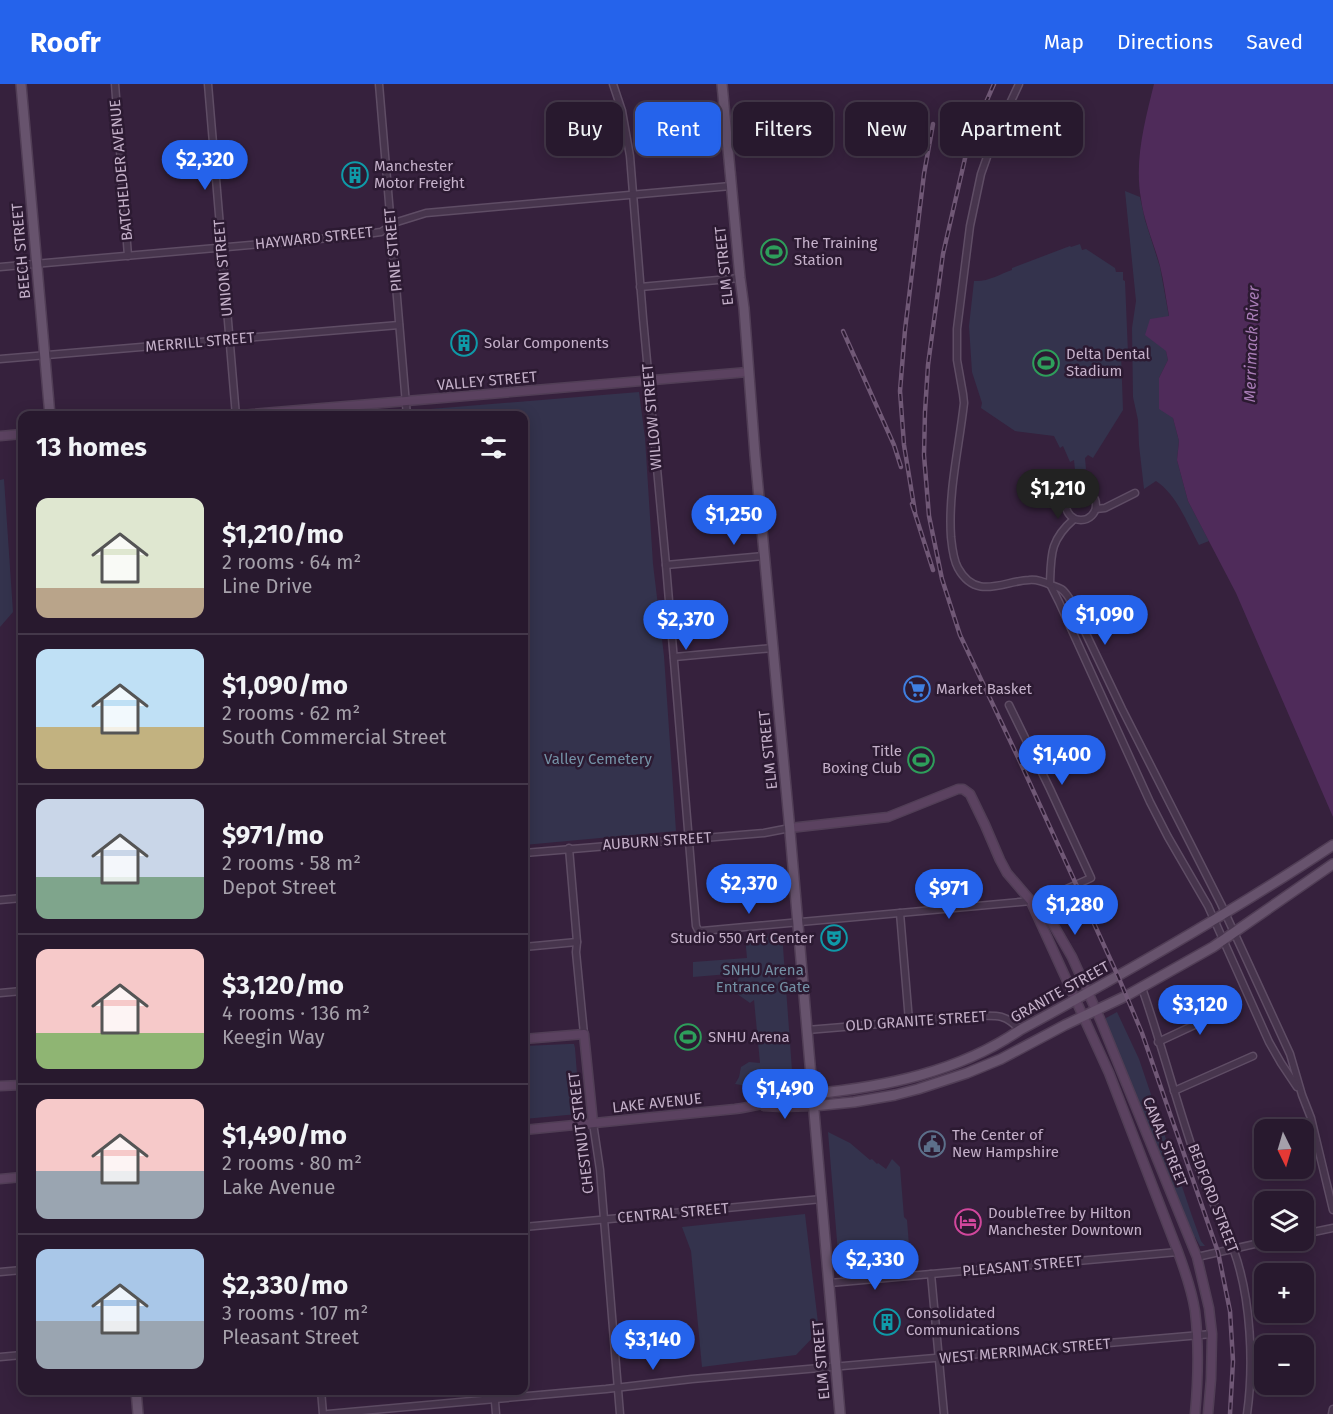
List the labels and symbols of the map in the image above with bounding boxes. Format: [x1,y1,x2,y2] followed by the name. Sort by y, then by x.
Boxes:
[106,99,136,241] street label: BATCHELDER AVENUE
[156,140,254,191] pin: $2,320
[374,157,465,192] place label: Manchester Motor Freight
[340,160,370,190] building icon: Manchester Motor Freight
[8,202,34,300] street label: BEECH STREET
[380,207,406,293] street label: PINE STREET
[210,218,236,317] street label: UNION STREET
[254,223,374,253] street label: HAYWARD STREET
[711,225,737,306] street label: ELM STREET
[794,234,877,269] place label: The Training Station
[759,237,789,267] sports icon: The Training Station
[1240,285,1263,403] water label: Merrimack River
[145,328,256,356] street label: MERRILL STREET
[449,328,479,358] building icon: Solar Components
[484,334,609,352] place label: Solar Components
[1066,345,1151,380] place label: Delta Dental Stadium
[1031,348,1061,378] sports icon: Delta Dental Stadium
[638,363,666,471] street label: WILLOW STREET
[436,368,538,394] street label: VALLEY STREET
[1009,469,1107,520] pin: $1,210
[685,495,783,546] pin: $1,250
[1056,595,1154,646] pin: $1,090
[637,600,735,651] pin: $2,370
[902,674,932,704] supermarket icon: Market Basket
[936,680,1033,698] place label: Market Basket
[755,709,781,790] street label: ELM STREET
[1013,735,1111,786] pin: $1,400
[822,742,902,777] place label: Title Boxing Club
[906,745,936,775] sports icon: Title Boxing Club
[544,750,653,768] park label: Valley Cemetery
[602,828,712,854] street label: AUBURN STREET
[700,864,798,915] pin: $2,370
[913,869,985,920] pin: $971
[1026,885,1124,936] pin: $1,280
[819,923,849,953] theatre icon: Studio 550 Art Center
[670,929,814,947] place label: Studio 550 Art Center
[1008,957,1113,1027] street label: GRANITE STREET
[716,961,810,996] park label: SNHU Arena Entrance Gate
[1151,985,1249,1036] pin: $3,120
[845,1007,987,1035] street label: OLD GRANITE STREET
[673,1022,703,1052] sports icon: SNHU Arena
[708,1028,790,1046] place label: SNHU Arena
[736,1069,834,1120] pin: $1,490
[565,1071,597,1195] street label: CHESTNUT STREET
[611,1089,703,1117] street label: LAKE AVENUE
[1139,1094,1191,1190] street label: CANAL STREET
[1254,1119,1314,1179] north arrow
[952,1126,1059,1161] place label: The Center of New Hampshire
[917,1129,947,1159] public building icon: The Center of New Hampshire
[1184,1141,1242,1255] street label: BEDFORD STREET
[616,1199,730,1227] street label: CENTRAL STREET
[988,1204,1142,1239] place label: DoubleTree by Hilton Manchester Downtown
[953,1207,983,1237] hotel icon: DoubleTree by Hilton Manchester Downtown
[826,1240,924,1291] pin: $2,330
[961,1252,1083,1280] street label: PLEASANT STREET
[906,1304,1020,1339] place label: Consolidated Communications
[872,1307,902,1337] building icon: Consolidated Communications
[809,1319,833,1400] street label: ELM STREET
[604,1320,702,1371] pin: $3,140
[939,1335,1112,1367] street label: WEST MERRIMACK STREET

